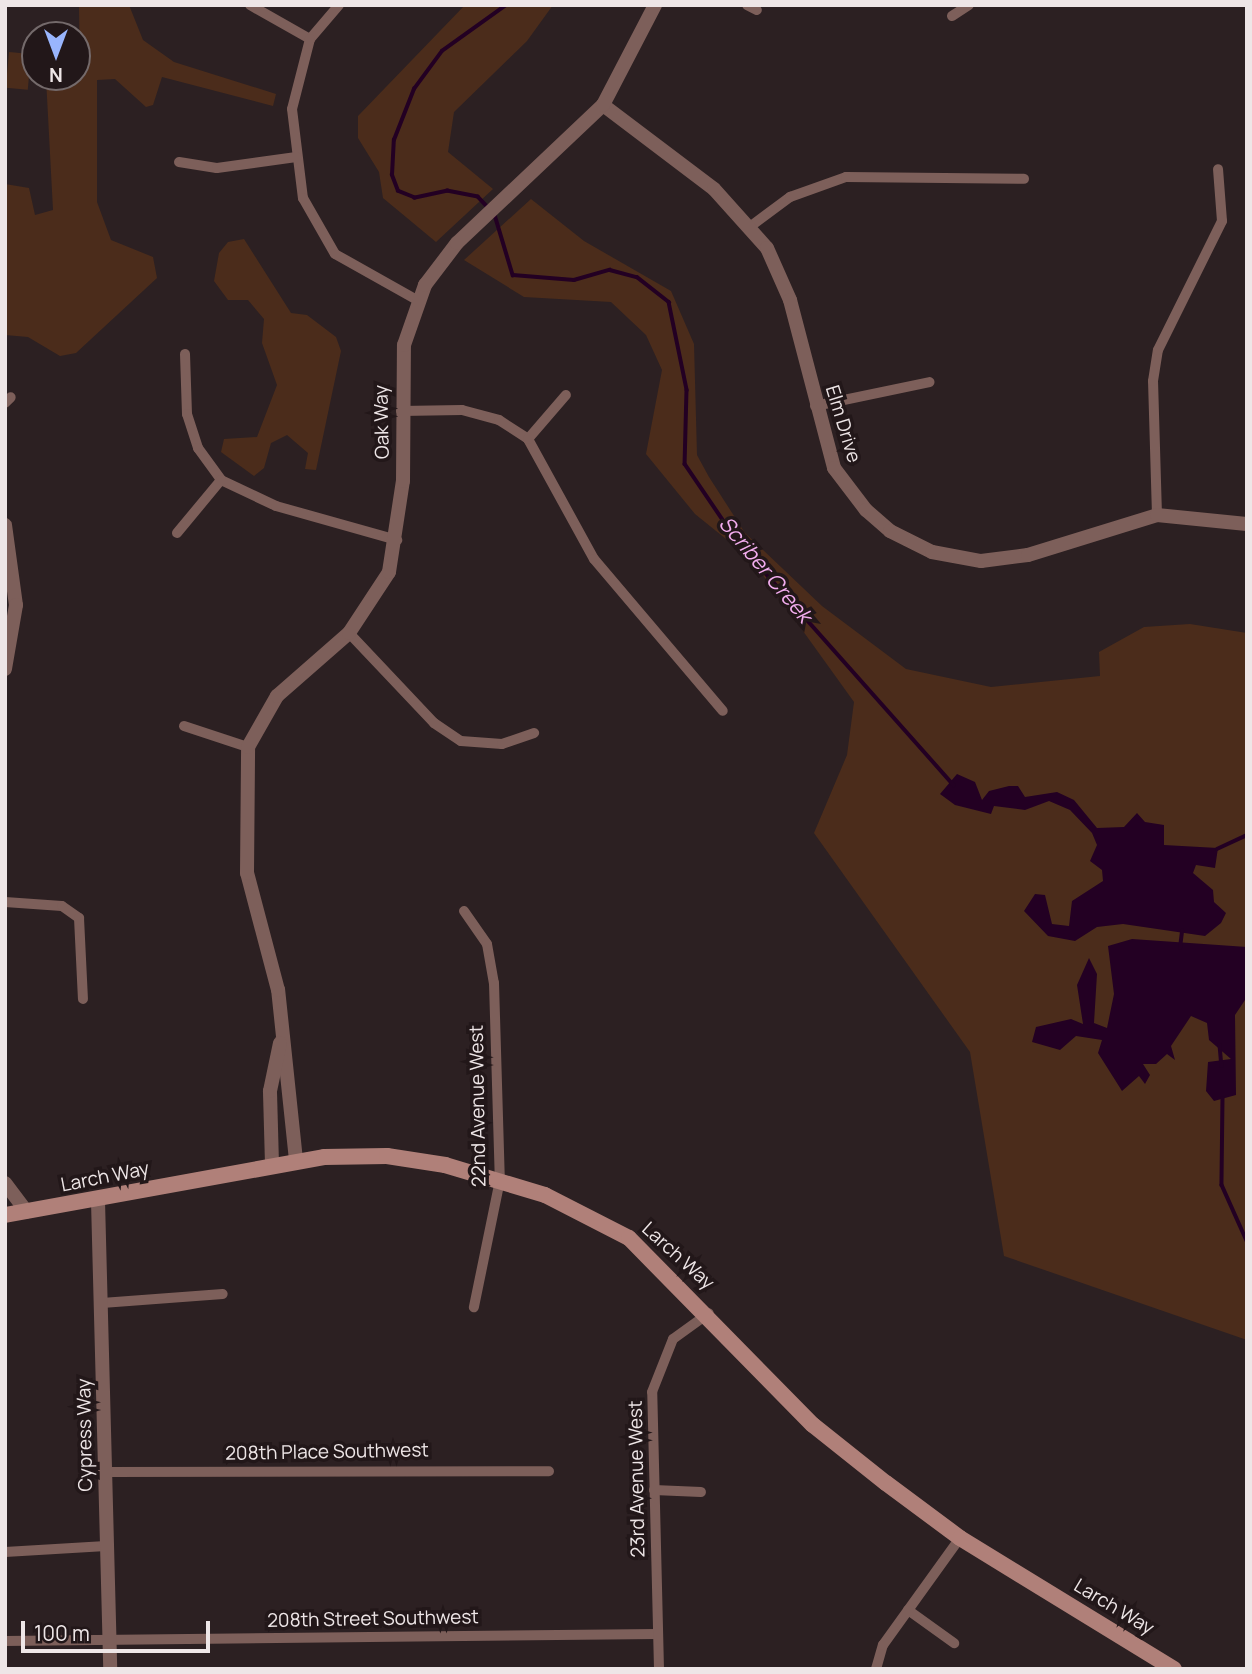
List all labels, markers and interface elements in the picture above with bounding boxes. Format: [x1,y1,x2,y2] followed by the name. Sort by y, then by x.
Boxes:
[21,21,91,91] north arrow
[49,62,63,88] text: N
[820,383,866,465] street label: Elm Drive
[370,385,394,459] street label: Oak Way
[714,511,818,627] water label: Scriber Creek
[465,1025,491,1187] street label: 22nd Avenue West
[59,1157,151,1197] street label: Larch Way
[637,1218,719,1294] street label: Larch Way
[73,1378,97,1492] street label: Cypress Way
[624,1400,650,1558] street label: 23rd Avenue West
[225,1439,429,1465] street label: 208th Place Southwest
[1070,1574,1158,1640] street label: Larch Way
[267,1606,479,1632] street label: 208th Street Southwest
[24,1608,214,1652] scale bar
[34,1619,90,1647] text: 100 m

